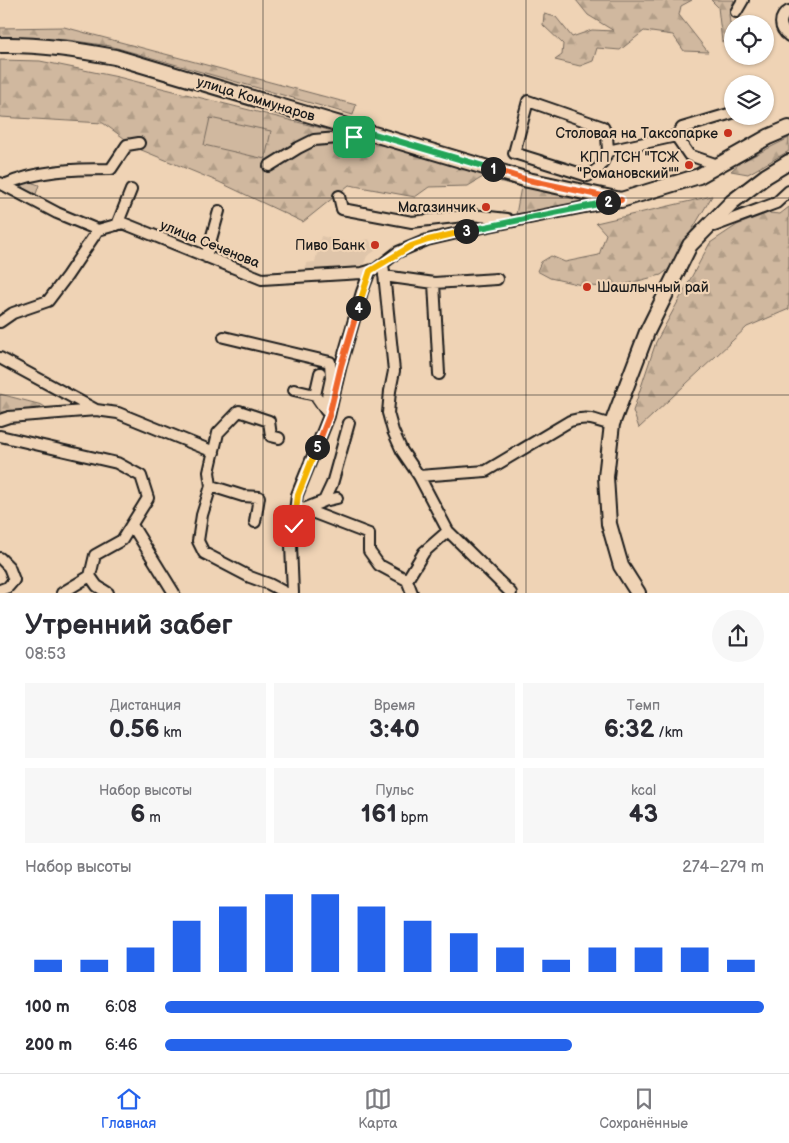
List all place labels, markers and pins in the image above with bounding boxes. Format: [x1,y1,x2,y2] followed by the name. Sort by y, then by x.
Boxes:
[333,116,375,158] pin
[555,125,718,142] place label: Столовая на Таксопарке
[722,127,734,139] marker: Столовая на Таксопарке
[577,149,680,182] place label: КПП ТСН "ТСЖ "Романовский""
[480,156,506,182] pin: 1
[683,159,695,171] marker: КПП ТСН "ТСЖ "Романовский""
[596,190,620,214] pin: 2
[398,199,477,216] place label: Магазинчик
[480,201,492,213] marker: Магазинчик
[454,218,478,244] pin: 3
[295,237,366,254] place label: Пиво Банк
[369,239,381,251] marker: Пиво Банк
[597,279,709,296] place label: Шашлычный рай
[581,281,593,293] marker: Шашлычный рай
[346,296,370,320] pin: 4
[304,434,330,460] pin: 5
[273,505,315,547] pin

